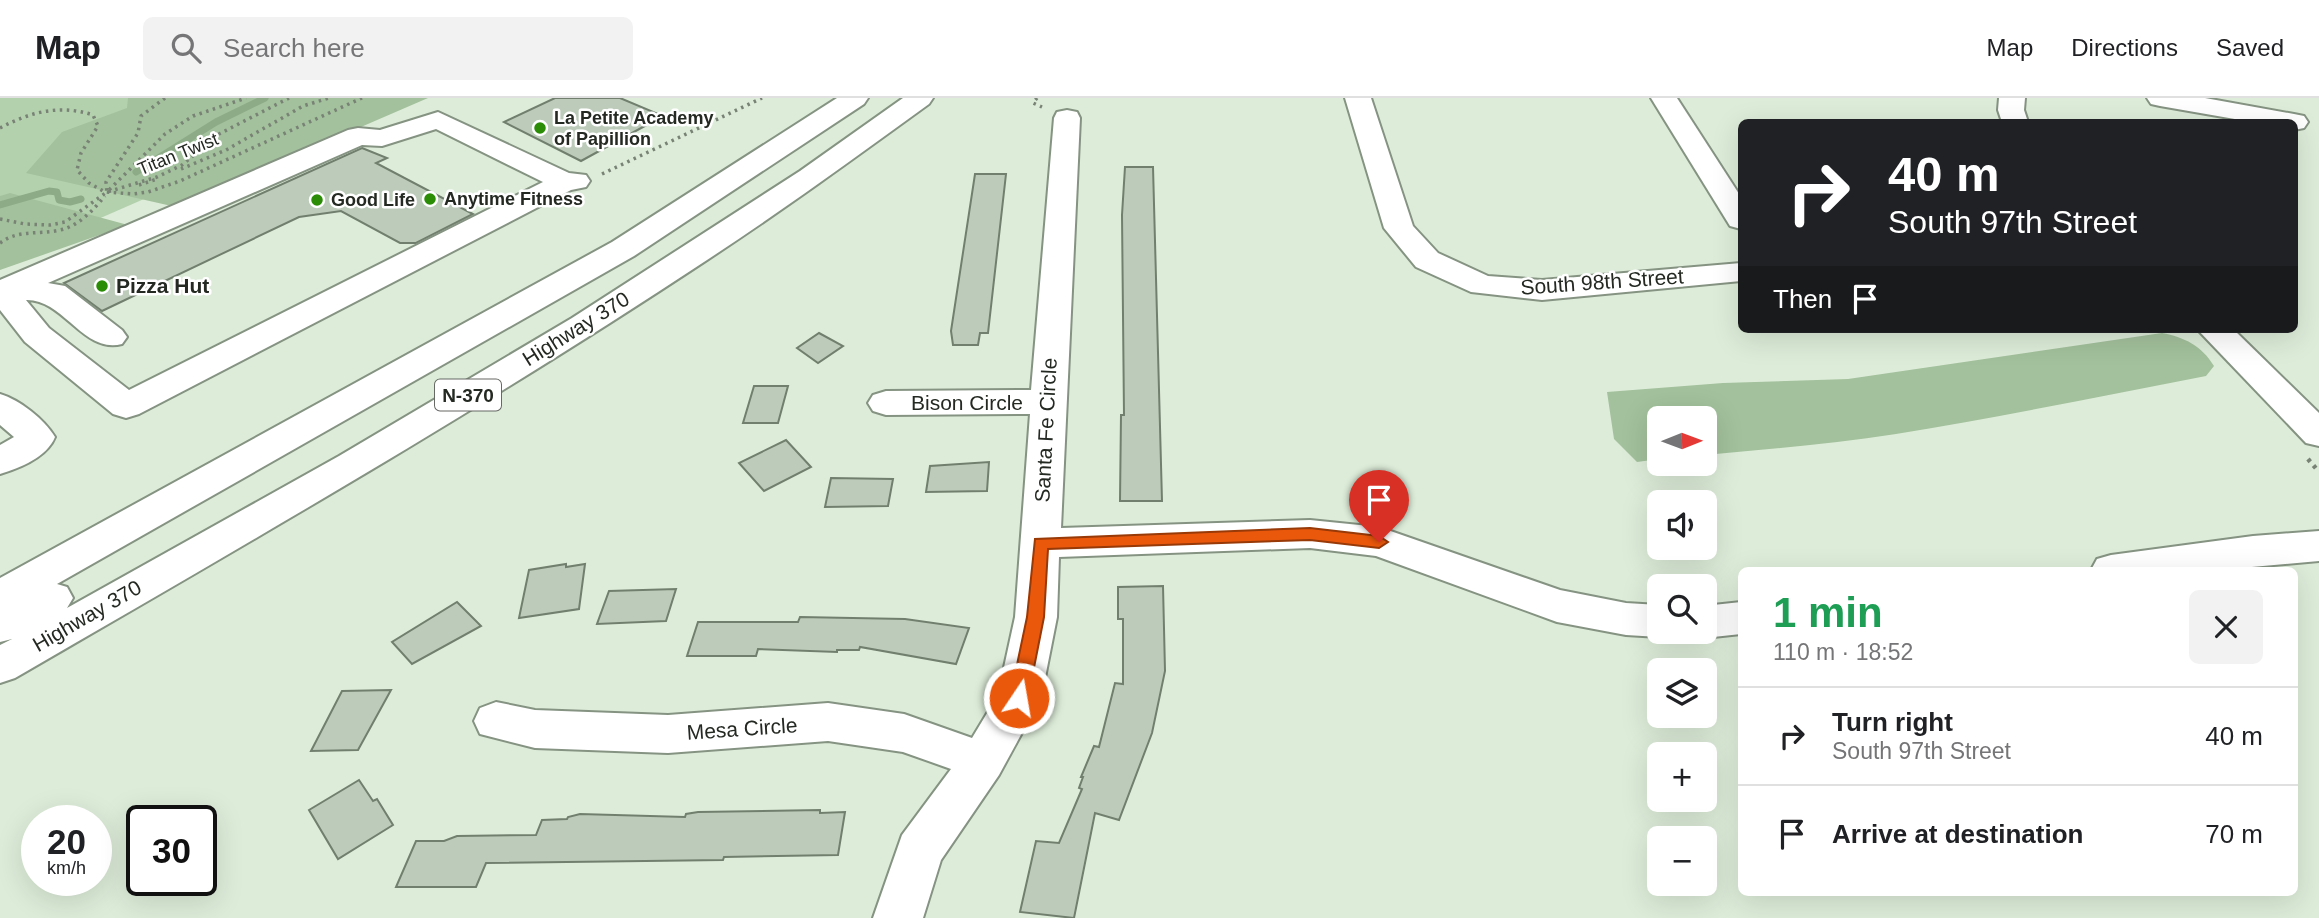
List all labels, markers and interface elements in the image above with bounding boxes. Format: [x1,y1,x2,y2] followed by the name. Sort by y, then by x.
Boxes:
[143,17,633,80] search box
[35,29,101,66] text: Map
[167,29,205,67] icon: search
[223,33,365,63] text: Search here
[1987,34,2033,61] text: Map
[2071,34,2178,61] text: Directions
[2216,34,2284,61] text: Saved
[554,108,713,149] place label: La Petite Academy of Papillion
[532,120,548,136] marker: La Petite Academy of Papillion
[135,129,221,179] street label: Titan Twist
[1773,147,1864,238] icon: right
[1888,147,2000,201] text: 40 m
[444,189,583,209] place label: Anytime Fitness
[331,190,415,210] place label: Good Life
[422,191,438,207] marker: Anytime Fitness
[309,192,325,208] marker: Good Life
[1888,204,2137,240] text: South 97th Street
[1520,264,1684,299] street label: South 98th Street
[116,274,209,297] place label: Pizza Hut
[94,278,110,294] marker: Pizza Hut
[1846,280,1884,318] icon: arrive
[1773,284,1832,314] text: Then
[518,287,633,370] street label: Highway 370
[1030,357,1061,503] street label: Santa Fe Circle
[435,380,501,410] road number: N-370
[911,391,1023,414] street label: Bison Circle
[1647,406,1717,476] north arrow
[1647,406,1717,896] map controls
[1349,470,1409,542] pin
[1360,481,1398,519] icon: arrive
[1647,490,1717,560] button: sound
[1647,574,1717,644] button: search
[28,575,145,656] street label: Highway 370
[1773,589,1883,636] text: 1 min
[2189,590,2263,664] button: close
[1773,639,1913,665] text: 110 m · 18:52
[1647,658,1717,728] button: layers
[982,661,1056,735] position arrow
[1832,707,1953,737] text: Turn right
[686,713,798,744] street label: Mesa Circle
[1773,717,1811,755] icon: right
[2205,721,2263,751] text: 40 m
[1832,738,2011,764] text: South 97th Street
[1647,742,1717,812] button: +
[126,805,217,896] speed limit sign: 30
[1773,815,1811,853] icon: arrive
[1832,819,2083,849] text: Arrive at destination
[2205,819,2263,849] text: 70 m
[47,822,86,861] text: 20
[1647,826,1717,896] button: −
[47,858,86,878] text: km/h

